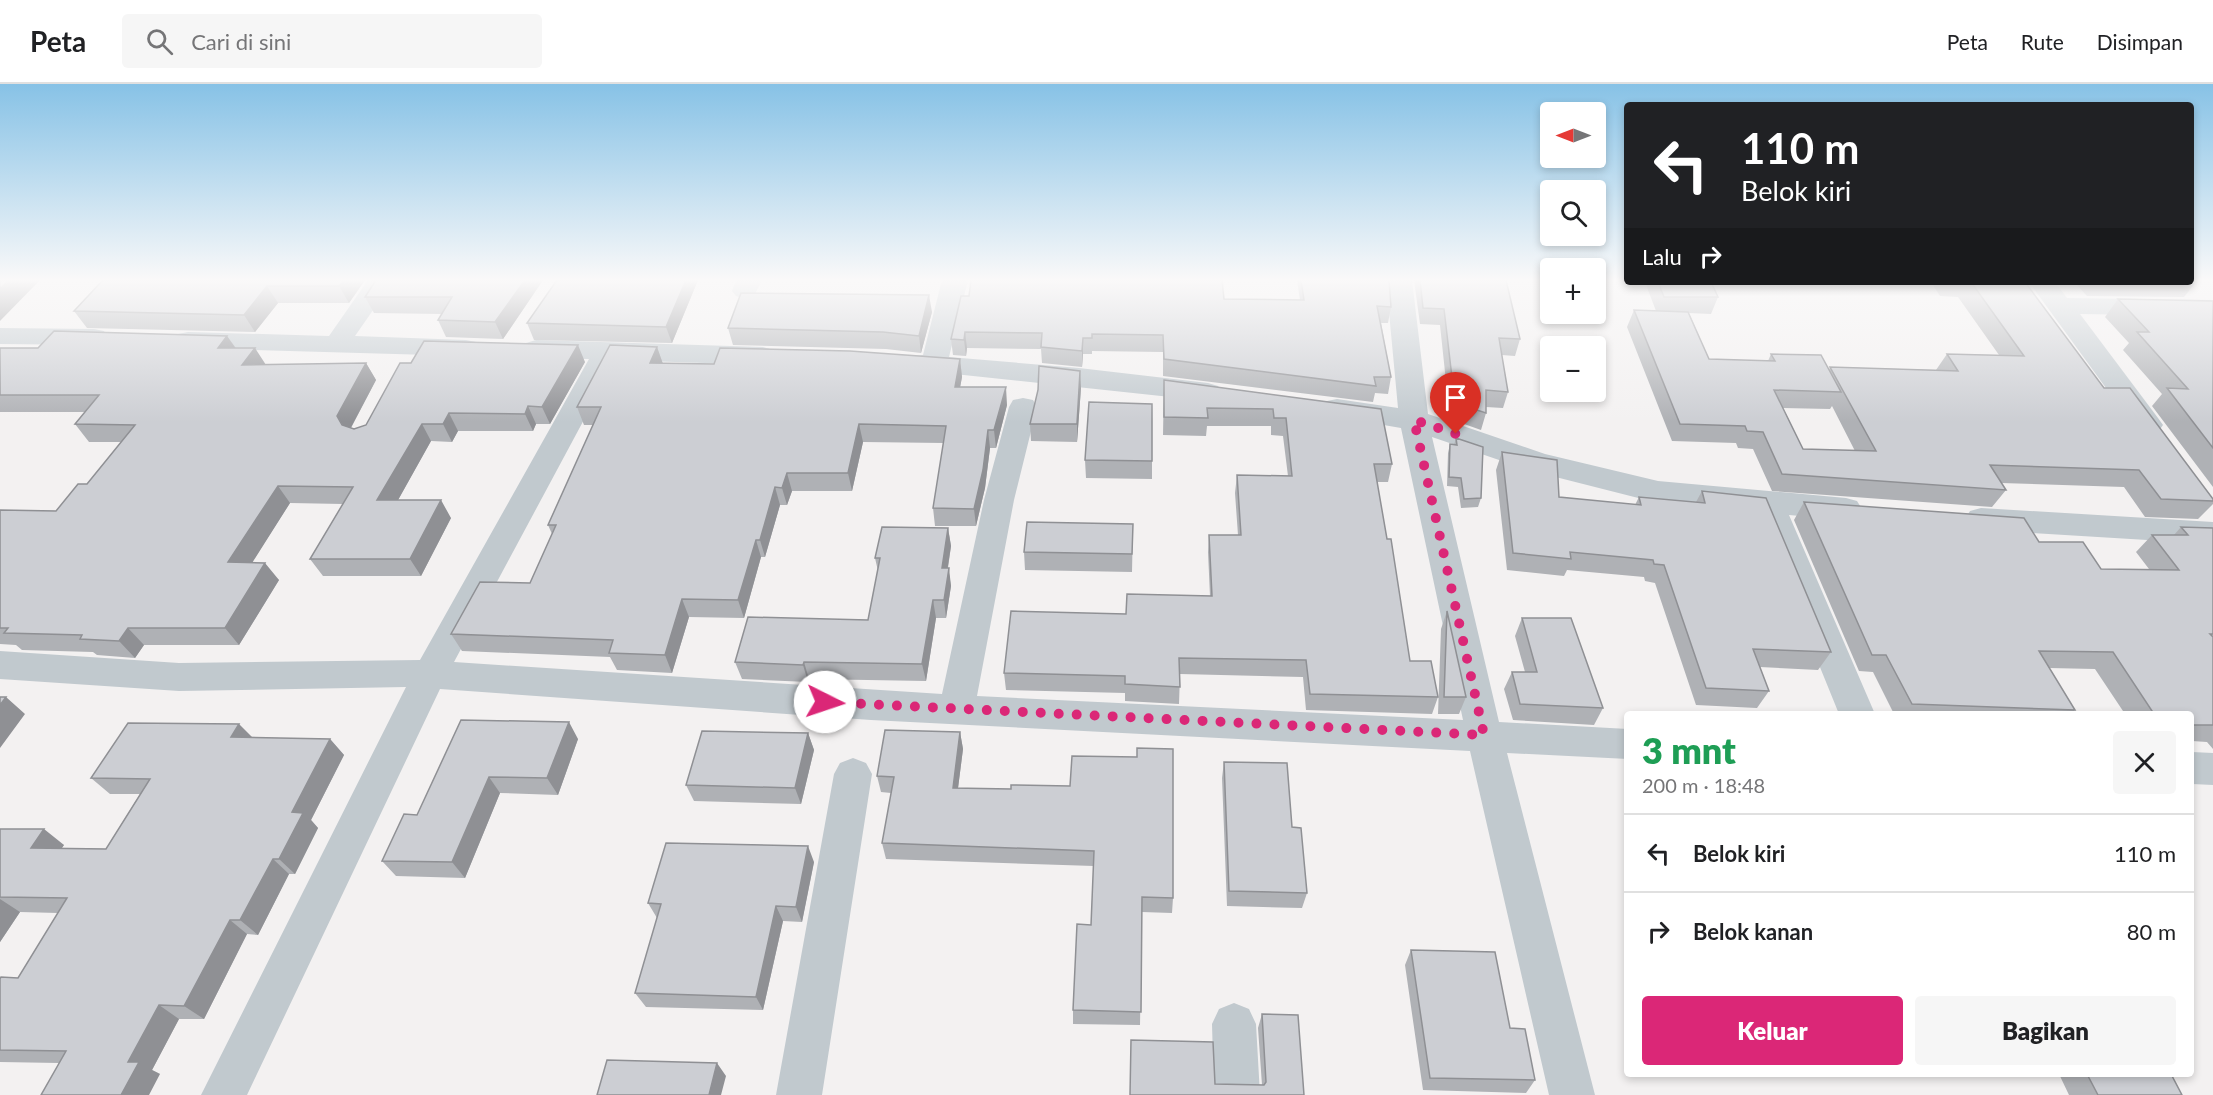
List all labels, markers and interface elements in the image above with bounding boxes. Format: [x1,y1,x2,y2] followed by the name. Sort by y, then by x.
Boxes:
[122,14,542,68] search box
[30,24,86,58] text: Peta
[143,25,176,58] icon: search
[191,28,291,55] text: Cari di sini
[1947,29,1988,54] text: Peta
[2021,29,2064,54] text: Rute
[2097,29,2183,54] text: Disimpan
[1540,102,1606,168] north arrow
[1540,102,1606,402] map controls
[1741,123,1859,173] text: 110 m
[1642,126,1720,204] icon: left
[1741,174,1851,207] text: Belok kiri
[1540,180,1606,246] button: search
[1694,240,1727,273] icon: right
[1642,243,1682,270] text: Lalu
[1540,258,1606,324] button: +
[1540,336,1606,402] button: −
[1430,372,1481,434] pin
[1439,381,1472,414] icon: arrive
[793,670,857,734] position arrow
[1642,728,1736,772] text: 3 mnt
[2113,731,2176,794] button: close
[1642,773,1765,797] text: 200 m · 18:48
[1642,837,1675,870] icon: left
[1693,840,1785,867] text: Belok kiri
[2114,840,2176,867] text: 110 m
[1642,915,1675,948] icon: right
[1693,918,1813,945] text: Belok kanan
[2127,918,2176,945] text: 80 m
[1642,996,1903,1065] button: Keluar
[1915,996,2176,1065] button: Bagikan

